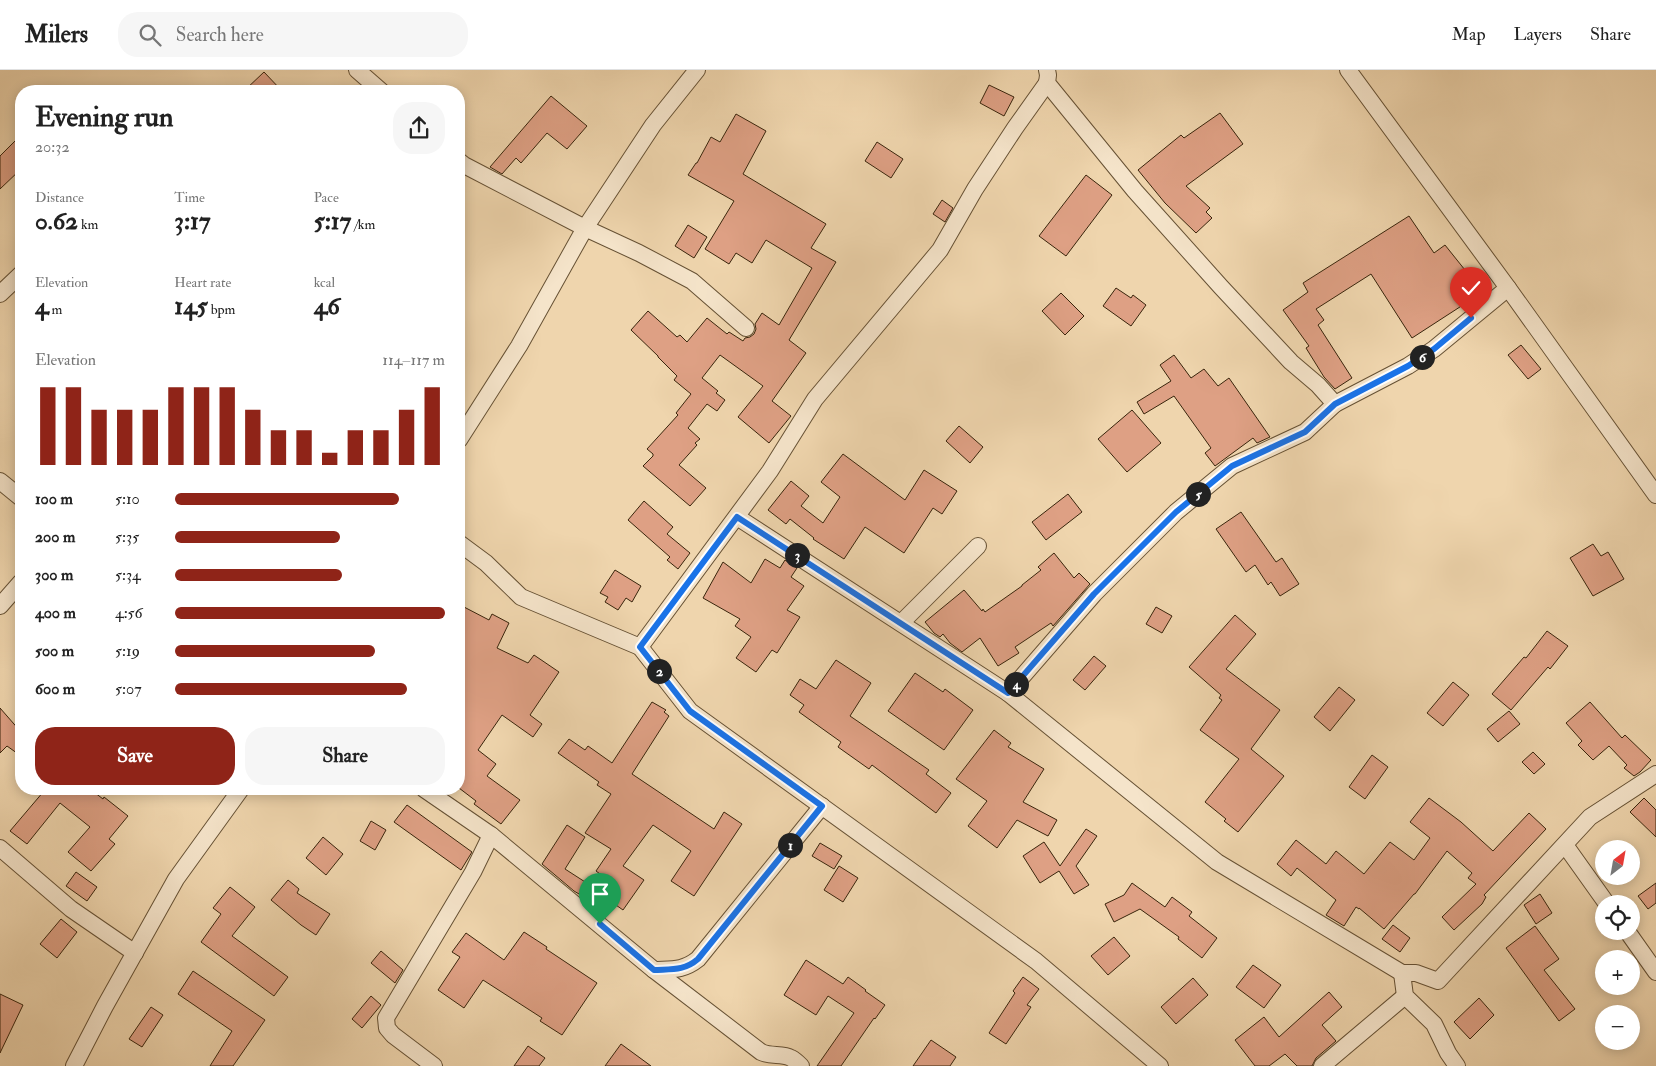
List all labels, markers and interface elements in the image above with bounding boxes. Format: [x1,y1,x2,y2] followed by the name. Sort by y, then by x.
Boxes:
[118,12,468,57] search box
[25,19,88,50] text: Milers
[136,21,164,49] icon: search
[176,23,264,47] text: Search here
[1452,23,1486,46] text: Map
[1514,23,1562,46] text: Layers
[1590,23,1631,46] text: Share
[35,100,173,135] text: Evening run
[393,102,445,154] button: share
[35,137,70,157] text: 20:32
[35,189,84,206] text: Distance
[174,189,205,206] text: Time
[314,189,339,206] text: Pace
[35,206,78,237] text: 0.62
[174,206,211,237] text: 3:17
[314,206,351,237] text: 5:17
[78,216,98,233] text: km
[351,216,375,233] text: /km
[1450,267,1492,318] pin
[35,274,88,291] text: Elevation
[174,274,231,291] text: Heart rate
[314,274,335,291] text: kcal
[1457,274,1485,302] icon: check
[35,291,48,322] text: 4
[174,291,208,322] text: 145
[314,291,340,322] text: 46
[48,301,62,318] text: m
[208,301,235,318] text: bpm
[1410,344,1434,370] pin: 6
[1419,349,1426,366] text: 6
[35,350,96,370] text: Elevation
[382,350,445,370] text: 114–117 m
[1186,482,1210,506] pin: 5
[1195,486,1202,503] text: 5
[35,489,73,509] text: 100 m
[115,489,140,509] text: 5:10
[35,527,75,547] text: 200 m
[115,527,139,547] text: 5:35
[784,542,810,568] pin: 3
[795,547,800,564] text: 3
[35,565,73,585] text: 300 m
[115,565,141,585] text: 5:34
[35,603,76,623] text: 400 m
[115,603,143,623] text: 4:56
[35,641,74,661] text: 500 m
[115,641,140,661] text: 5:19
[646,658,672,684] pin: 2
[656,663,663,680] text: 2
[1004,672,1028,696] pin: 4
[1013,676,1020,693] text: 4
[35,679,75,699] text: 600 m
[115,679,142,699] text: 5:07
[35,727,235,785] button: Save
[245,727,445,785] button: Share
[778,832,802,858] pin: 1
[788,837,793,854] text: 1
[1595,840,1640,885] north arrow
[1595,840,1640,1050] map controls
[579,873,621,924] pin
[586,880,614,908] icon: arrive
[1595,895,1640,940] button: locate
[1595,950,1640,995] button: +
[1595,1005,1640,1050] button: −

